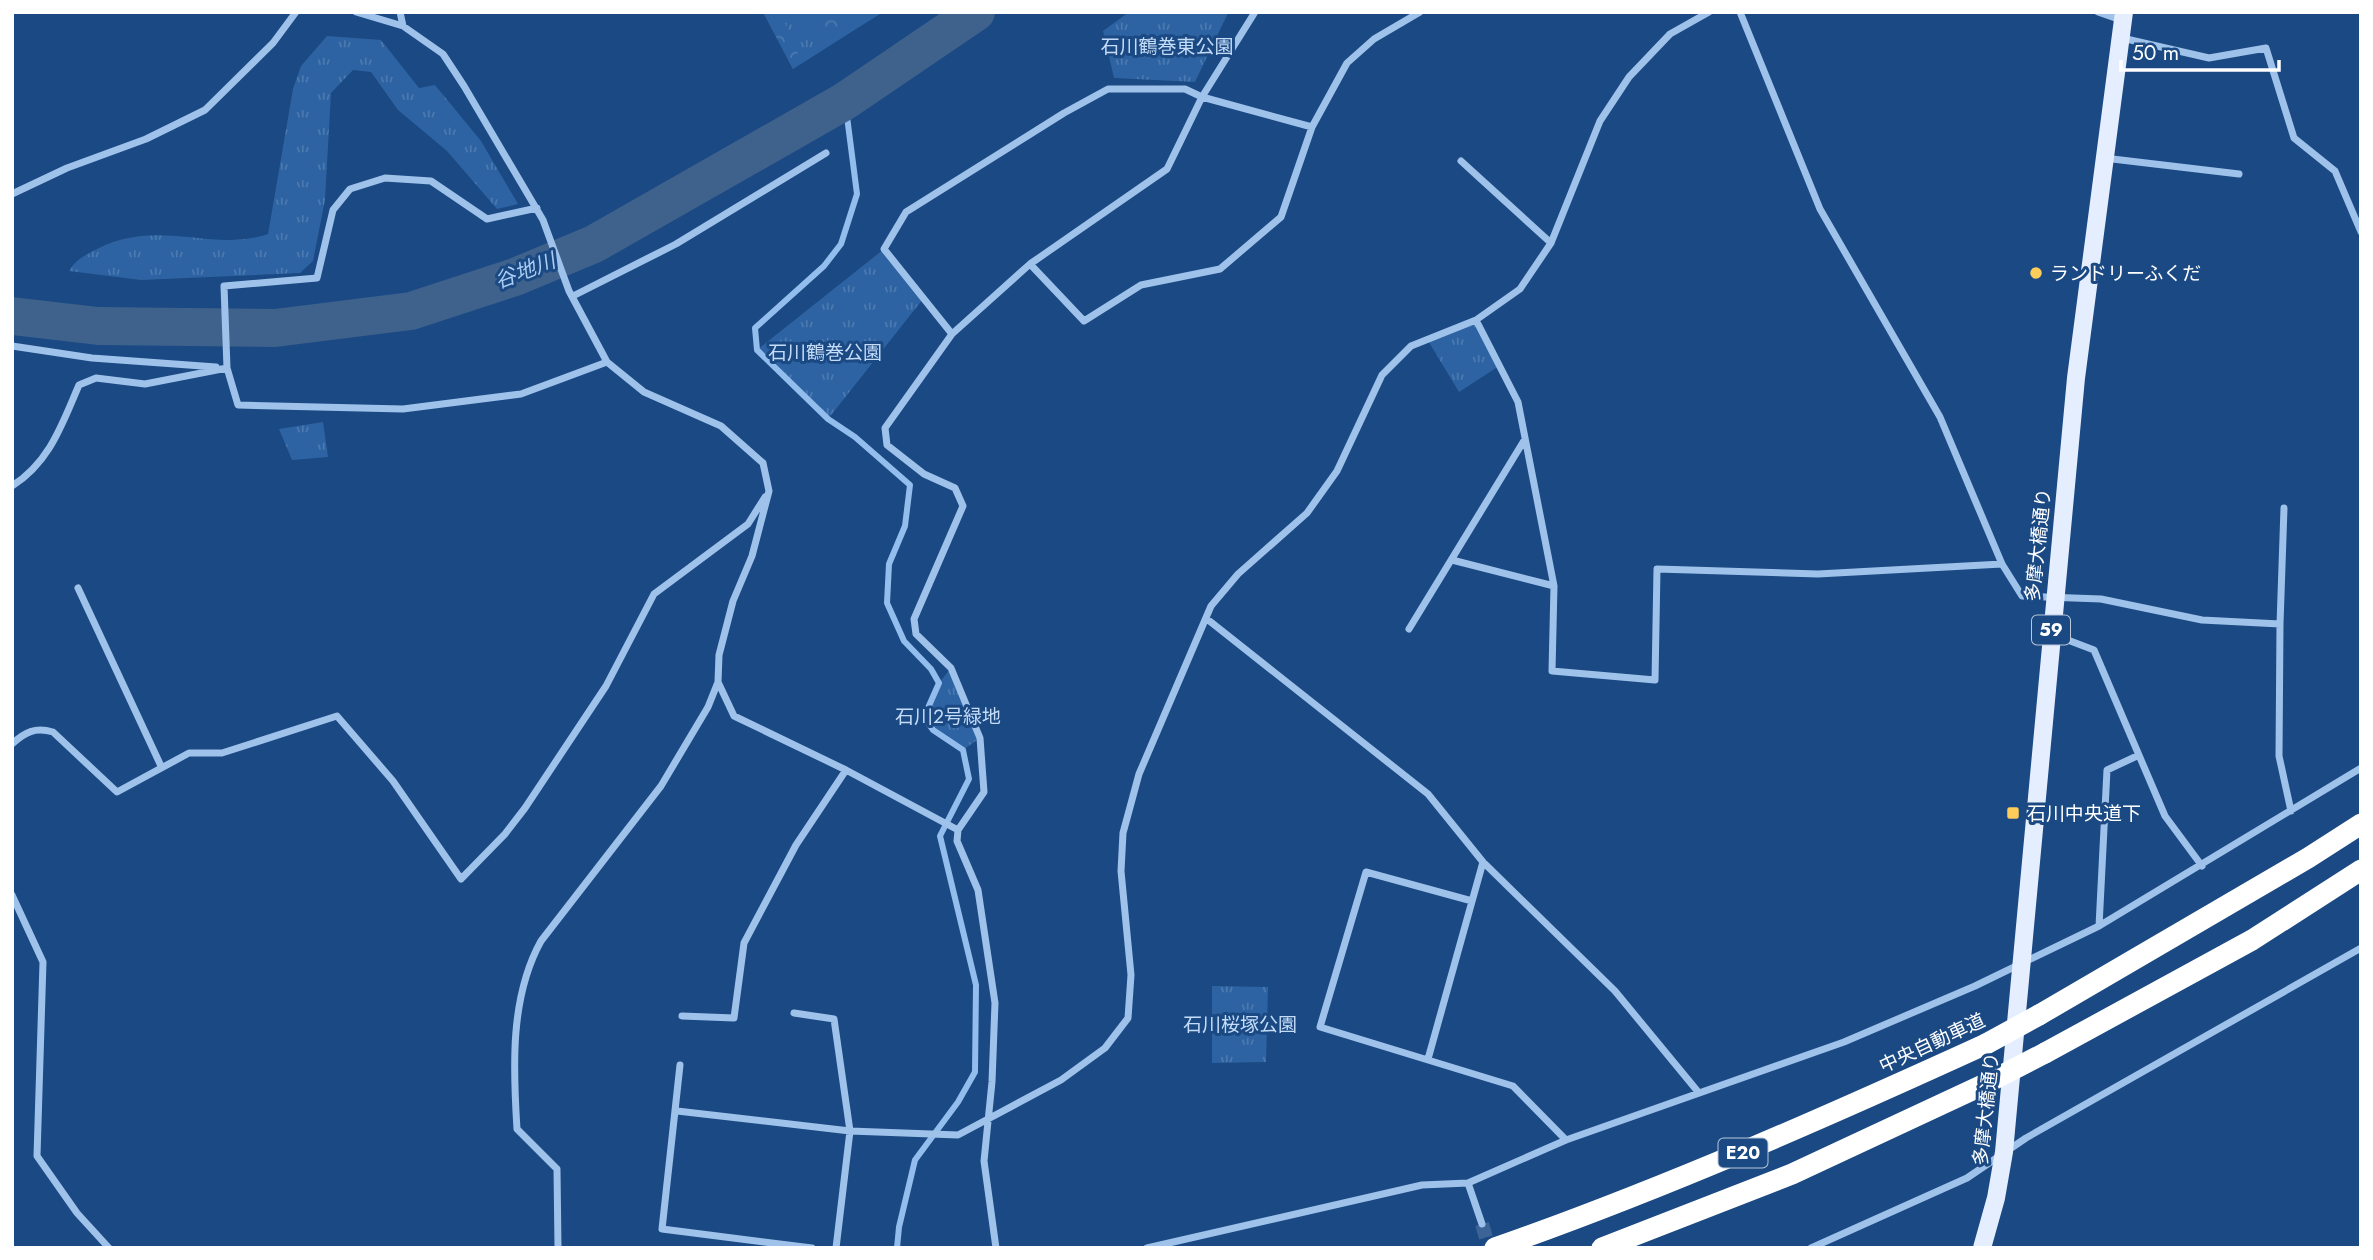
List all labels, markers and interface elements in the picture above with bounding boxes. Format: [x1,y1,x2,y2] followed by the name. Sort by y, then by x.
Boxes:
[2121,28,2278,72] scale bar
[1100,33,1234,60] park label: 石川鶴巻東公園
[2132,38,2179,68] text: 50 m
[490,245,562,296] water label: 谷地川
[2050,260,2201,287] place label: ランドリーふくだ
[2028,265,2044,281] marker: ランドリーふくだ
[768,339,882,366] park label: 石川鶴巻公園
[2019,487,2057,603] street label: 多摩大橋通り
[2032,616,2070,644] road number: 59
[895,703,1001,730] park label: 石川２号緑地
[2027,800,2141,827] place label: 石川中央道下
[2005,805,2021,821] marker: 石川中央道下
[1875,1007,1989,1079] street label: 中央自動車道
[1183,1011,1297,1038] park label: 石川桜塚公園
[1967,1051,2005,1167] street label: 多摩大橋通り
[1718,1138,1768,1168] road number: E20

